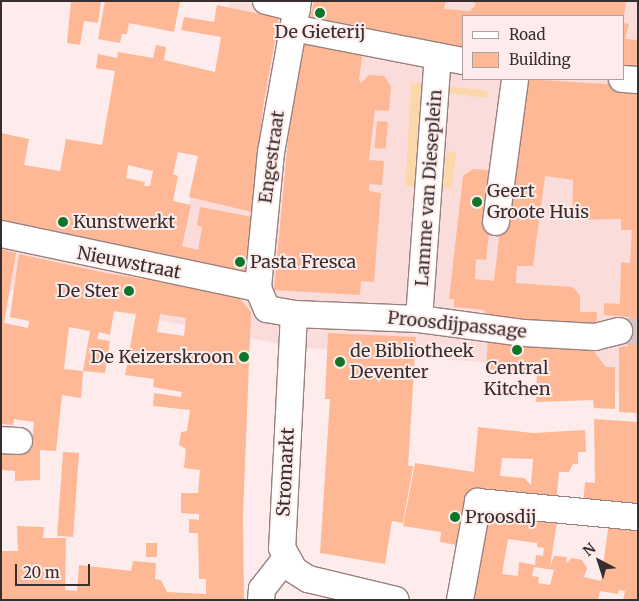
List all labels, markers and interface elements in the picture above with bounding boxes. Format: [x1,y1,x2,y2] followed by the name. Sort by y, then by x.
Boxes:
[314,7,326,19] marker: De Gieterij
[462,15,624,80] legend
[274,21,366,43] place label: De Gieterij
[509,25,545,44] text: Road
[509,50,571,69] text: Building
[411,89,447,287] street label: Lamme van Dieseplein
[255,109,289,205] street label: Engestraat
[487,181,589,223] place label: Geert Groote Huis
[471,196,483,208] marker: Geert Groote Huis
[73,211,175,233] place label: Kunstwerkt
[57,216,69,228] marker: Kunstwerkt
[75,242,183,284] street label: Nieuwstraat
[250,251,356,273] place label: Pasta Fresca
[234,256,246,268] marker: Pasta Fresca
[57,280,119,302] place label: De Ster
[123,285,135,297] marker: De Ster
[386,307,528,343] street label: Proosdijpassage
[350,341,474,384] place label: de Bibliotheek Deventer
[511,344,523,356] marker: Central Kitchen
[91,346,234,368] place label: De Keizerskroon
[238,351,250,363] marker: De Keizerskroon
[334,356,346,368] marker: de Bibliotheek Deventer
[483,358,551,400] place label: Central Kitchen
[273,427,299,517] street label: Stromarkt
[465,506,537,528] place label: Proosdij
[449,511,461,523] marker: Proosdij
[574,536,624,586] north arrow
[579,539,599,560] text: N
[18,554,92,586] scale bar
[23,563,60,582] text: 20 m

